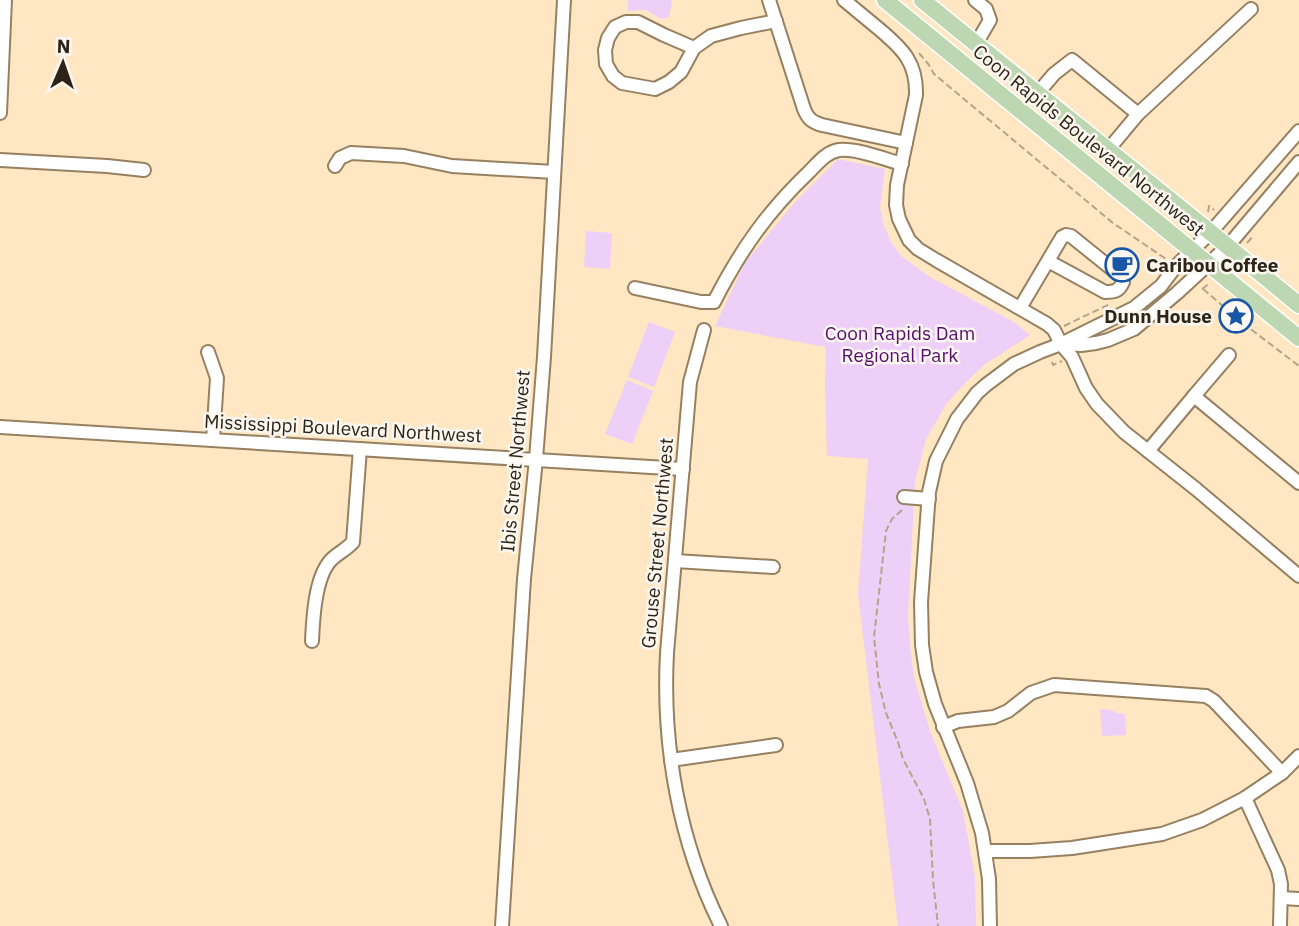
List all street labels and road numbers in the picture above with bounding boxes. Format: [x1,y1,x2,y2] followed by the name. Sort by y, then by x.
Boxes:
[968,39,1210,241] street label: Coon Rapids Boulevard Northwest
[495,369,535,553] street label: Ibis Street Northwest
[204,409,482,447] street label: Mississippi Boulevard Northwest
[636,437,678,649] street label: Grouse Street Northwest

